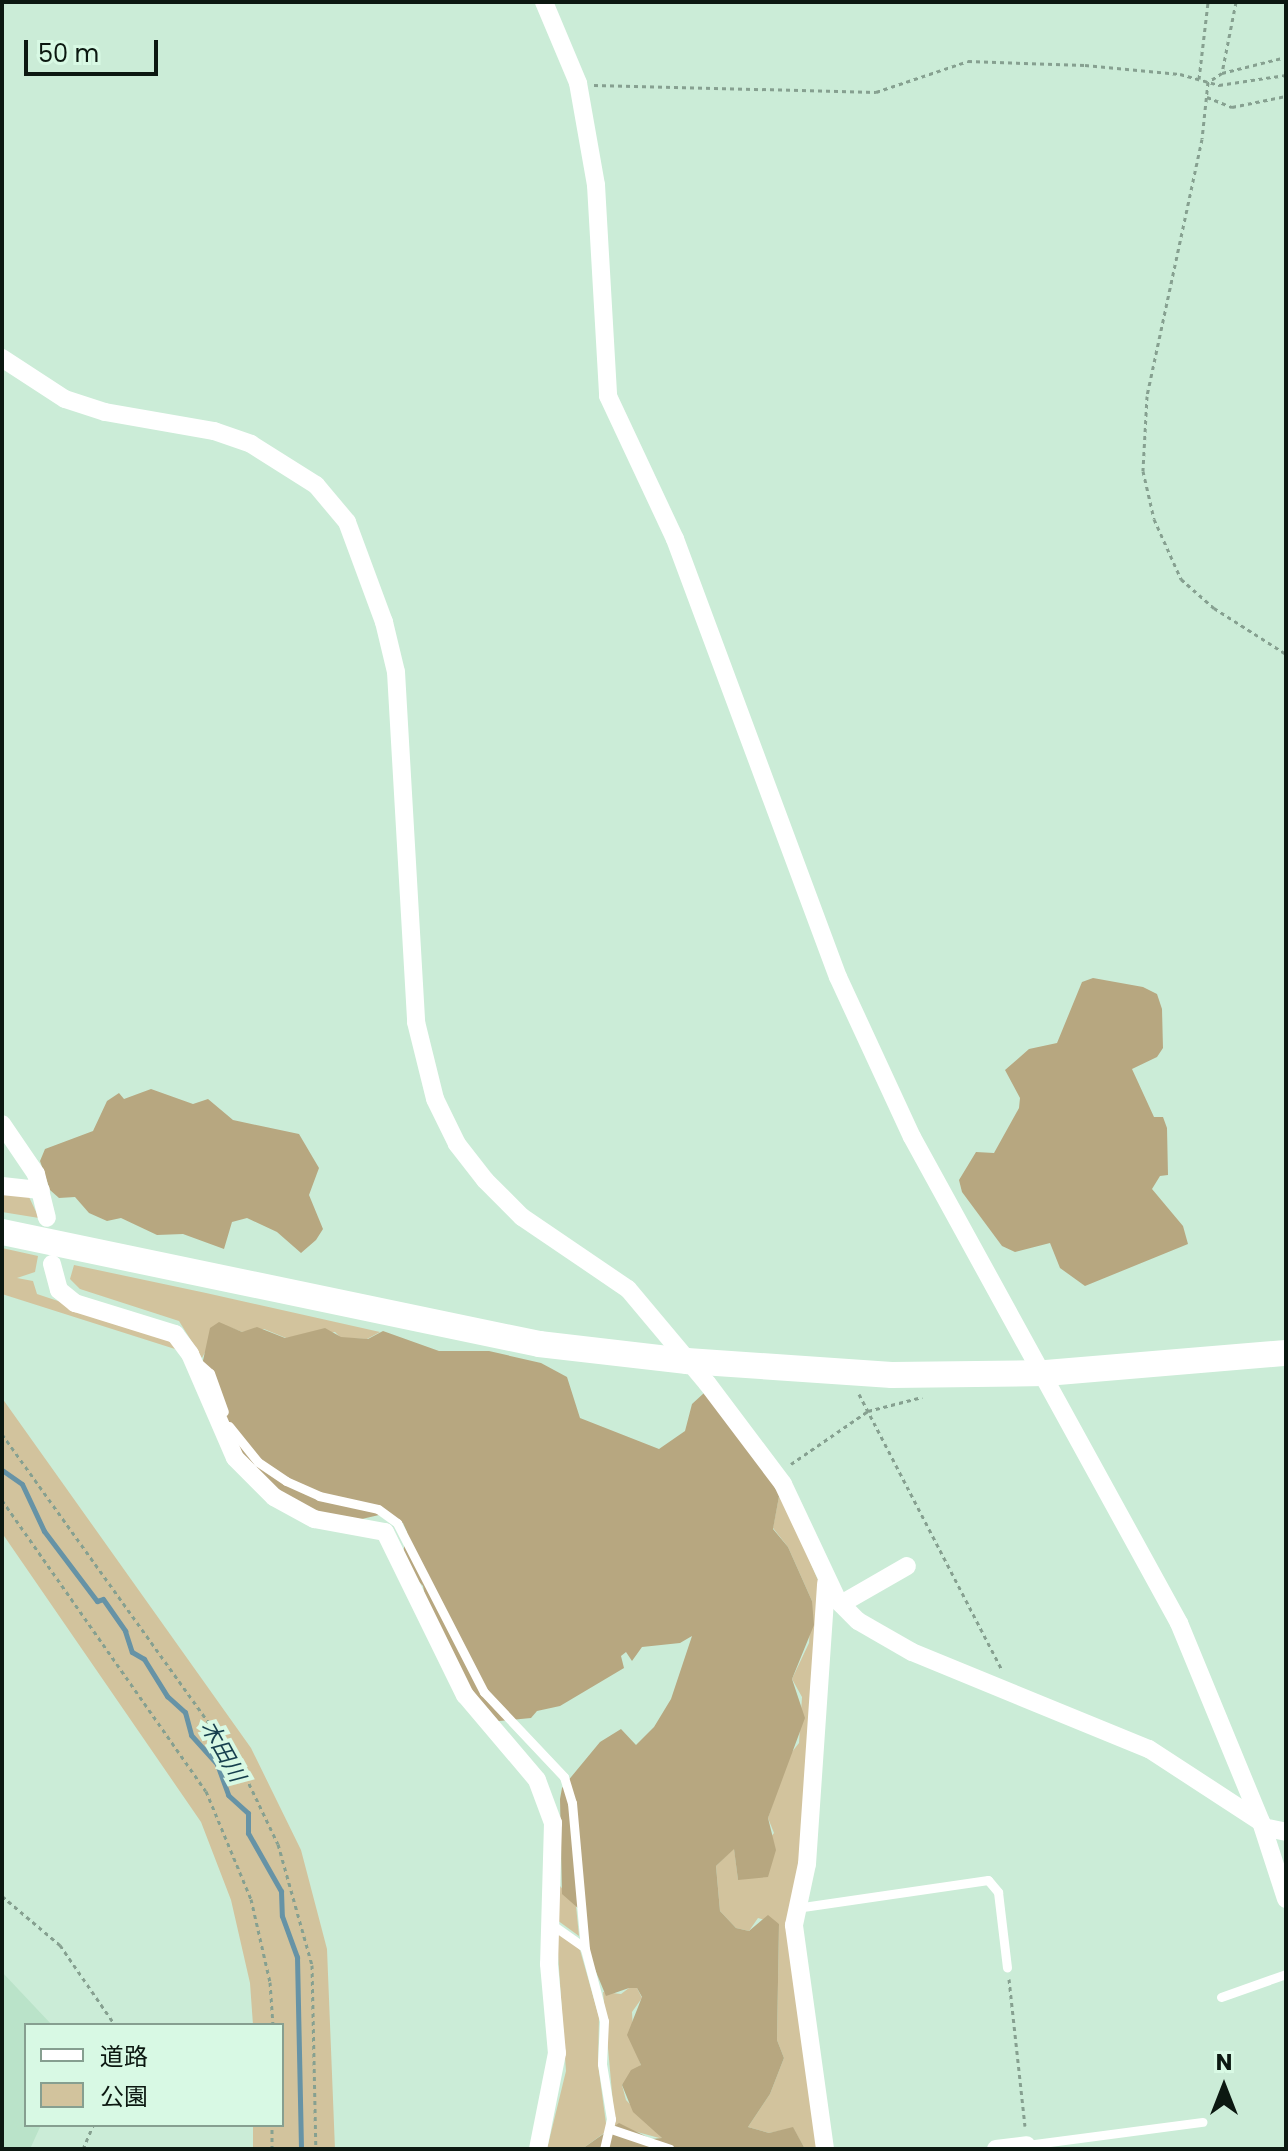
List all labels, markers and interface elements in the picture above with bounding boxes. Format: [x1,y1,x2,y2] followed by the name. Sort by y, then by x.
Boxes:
[28,24,162,74] scale bar
[38,37,99,70] text: 50 m
[195,1716,251,1786] water label: 木田川
[24,2023,284,2127] legend
[100,2040,148,2073] text: 道路
[1184,2047,1264,2127] north arrow
[1216,2047,1232,2078] text: N
[100,2080,148,2113] text: 公園

